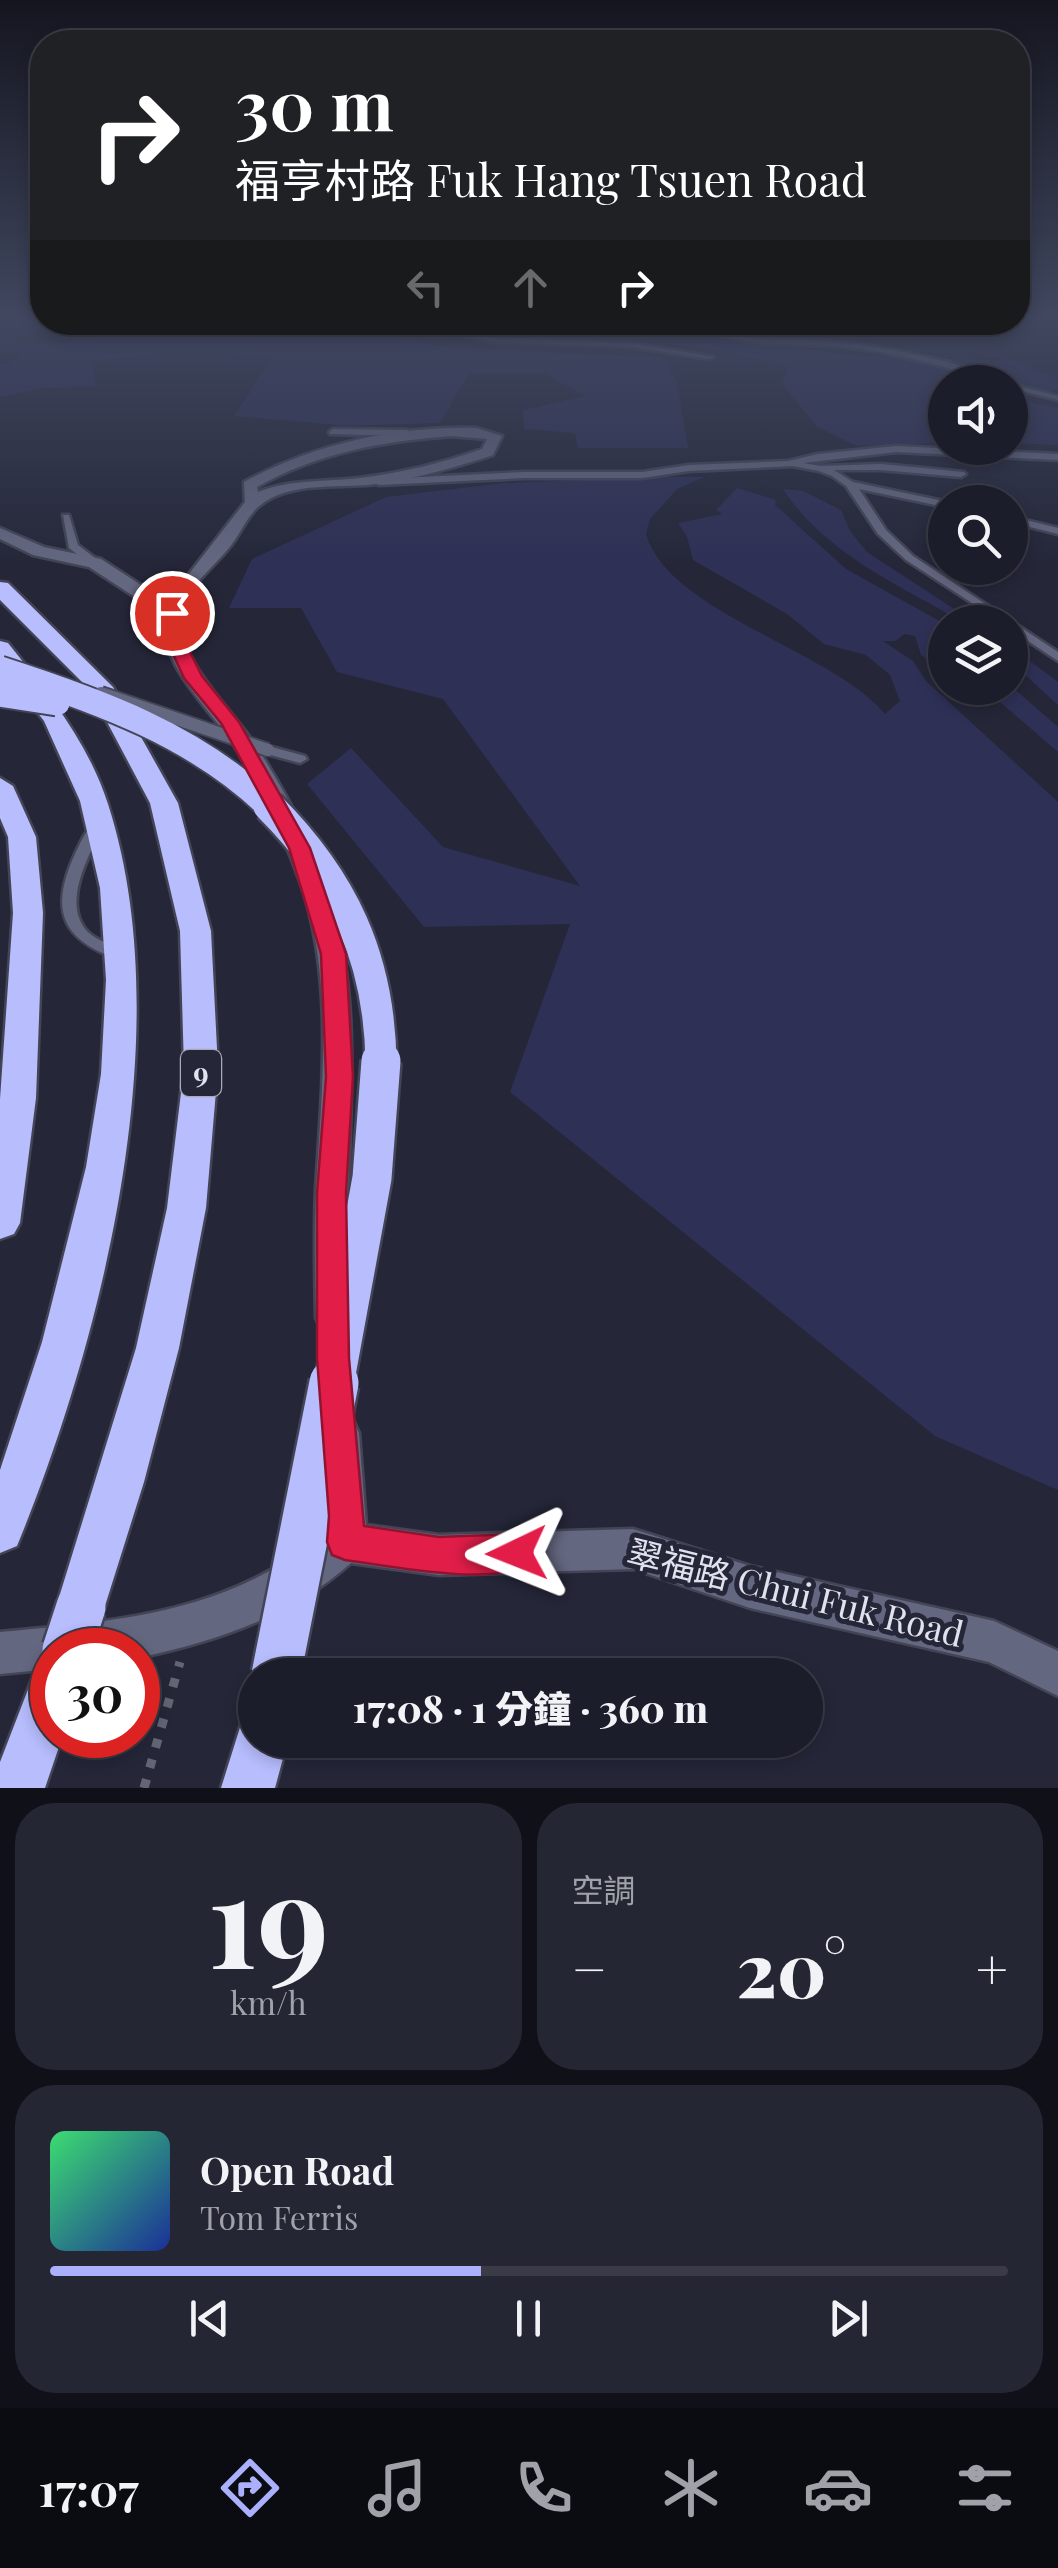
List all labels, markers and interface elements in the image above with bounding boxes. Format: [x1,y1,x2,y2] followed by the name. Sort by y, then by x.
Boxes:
[235,55,394,149] text: 30 m
[70,70,200,200] icon: right
[235,148,867,208] text: 福亨村路 Fuk Hang Tsuen Road
[398,260,453,315] icon: left
[503,260,558,315] icon: ahead
[608,260,663,315] icon: right
[928,365,1028,705] map controls
[928,365,1028,465] button: sound
[928,485,1028,585] button: search
[130,571,215,656] pin
[145,586,200,641] icon: arrive
[928,605,1028,705] button: layers
[181,1050,221,1096] road number: 9
[465,1501,569,1605] position arrow
[622,1527,969,1656] street label: 翠福路 Chui Fuk Road
[30,1628,160,1758] speed limit sign: 30
[353,1682,708,1733] text: 17:08 · 1 分鐘 · 360 m
[207,1828,329,2002] text: 19
[572,1867,636,1910] text: 空調
[737,1917,846,2017] text: 20°
[572,1930,607,2004] text: −
[976,1930,1008,2004] text: +
[230,1980,307,2023] text: km/h
[200,2144,394,2195] text: Open Road
[200,2195,358,2238] text: Tom Ferris
[182,2291,237,2346] icon: previous
[501,2291,556,2346] icon: pause
[821,2291,876,2346] icon: next
[215,2453,285,2523] icon: directions
[362,2453,432,2523] icon: music
[509,2453,579,2523] icon: phone
[656,2453,726,2523] icon: climate
[803,2453,873,2523] icon: car
[950,2453,1020,2523] icon: filters
[38,2458,139,2518] text: 17:07

